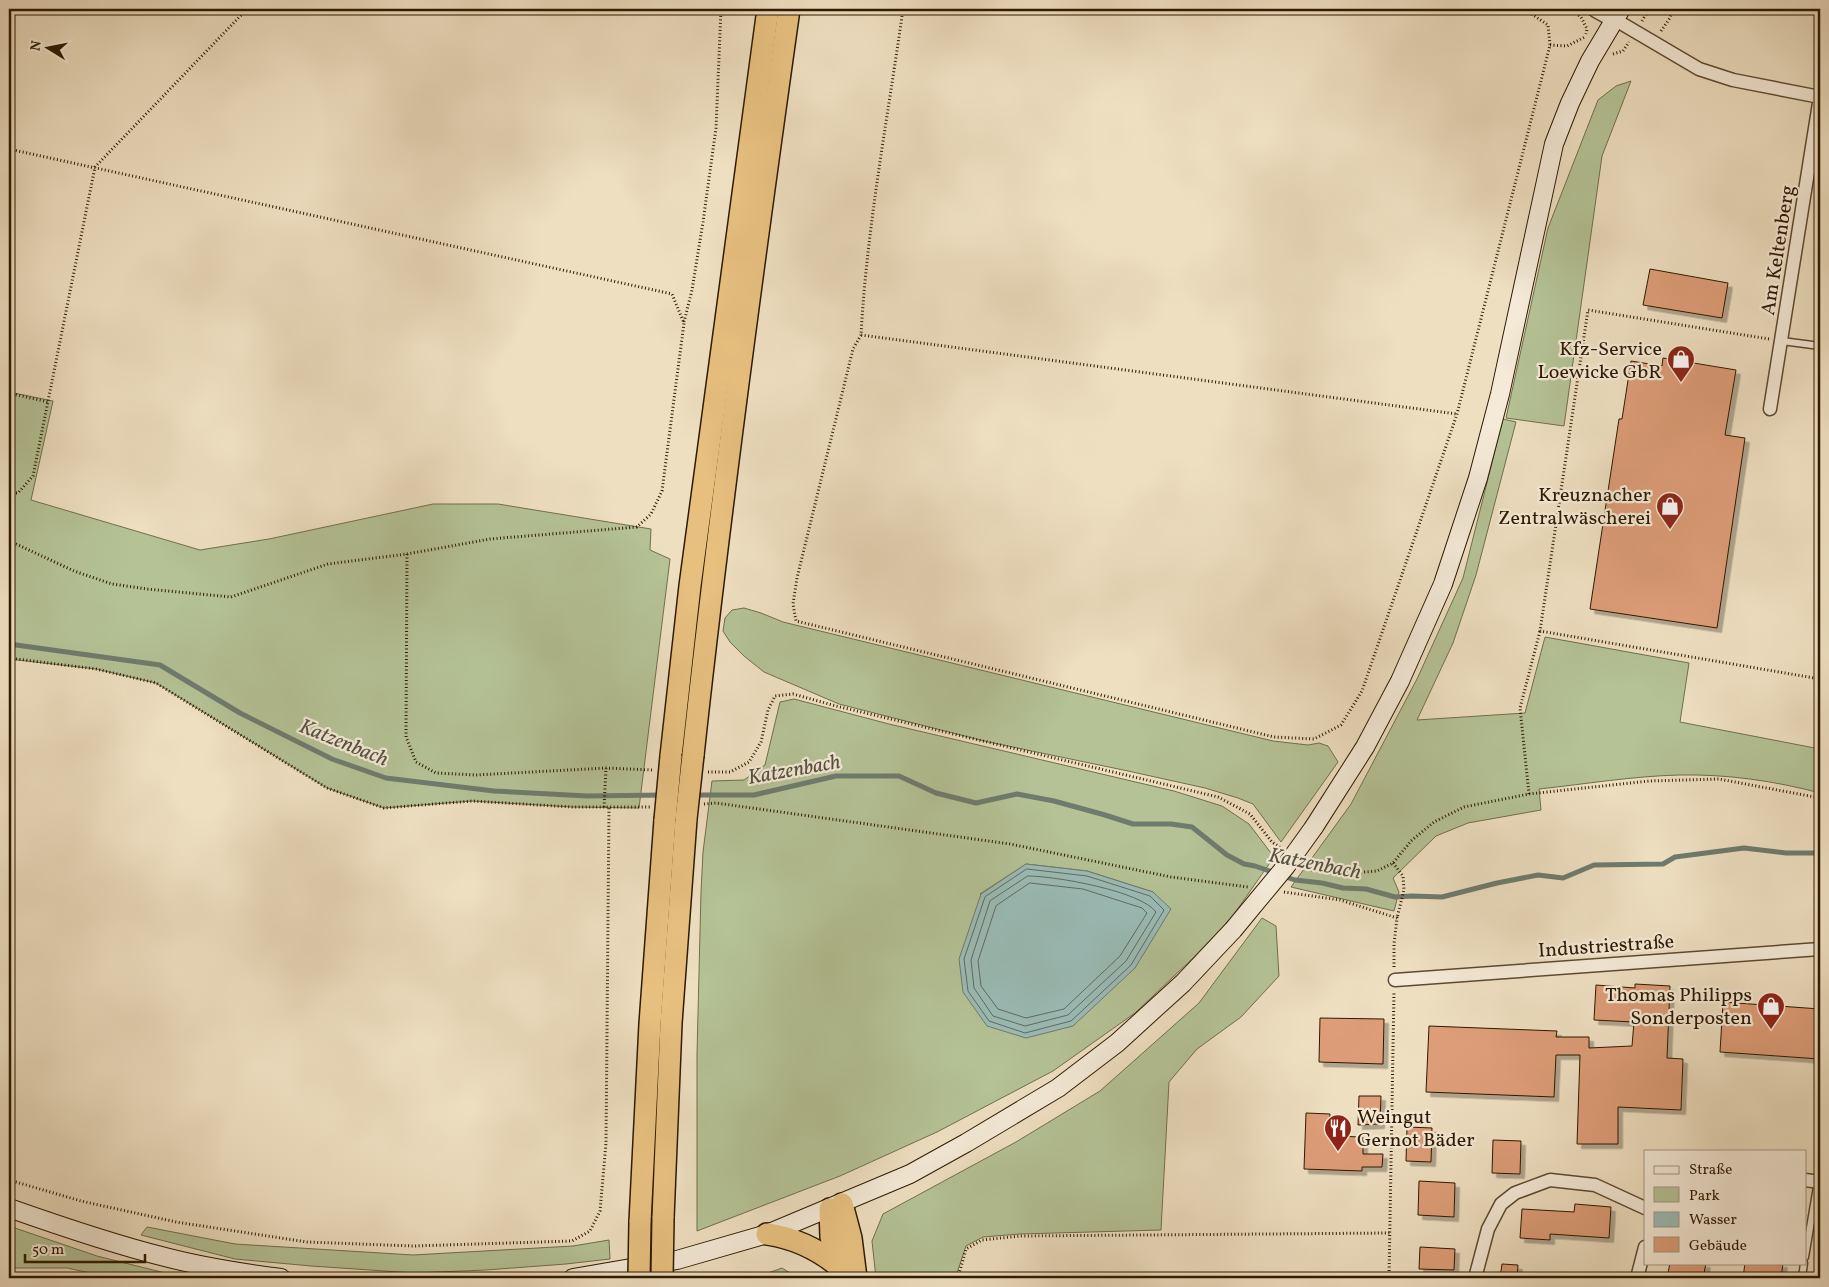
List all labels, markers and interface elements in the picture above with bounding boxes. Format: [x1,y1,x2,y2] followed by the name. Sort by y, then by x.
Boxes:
[22,22,72,72] north arrow
[26,39,47,53] text: N
[1755,183,1803,317] street label: Am Keltenberg
[1538,336,1662,387] place label: Kfz-Service Loewicke GbR
[1666,344,1696,383] shop icon: Kfz-Service Loewicke GbR
[1498,482,1651,533] place label: Kreuznacher Zentralwäscherei
[1655,491,1685,530] shop icon: Kreuznacher Zentralwäscherei
[295,712,392,774] water label: Katzenbach
[746,748,843,793] water label: Katzenbach
[1266,841,1363,888] water label: Katzenbach
[1537,928,1675,966] street label: Industriestraße
[1605,982,1752,1033] place label: Thomas Philipps Sonderposten
[1756,991,1786,1030] shop icon: Thomas Philipps Sonderposten
[1357,1104,1475,1155] place label: Weingut Gernot Bäder
[1323,1113,1353,1152] restaurant icon: Weingut Gernot Bäder
[1644,1150,1806,1264] legend
[1689,1160,1732,1181] text: Straße
[1689,1186,1720,1207] text: Park
[1689,1210,1737,1231] text: Wasser
[25,1232,145,1264] scale bar
[1689,1236,1747,1257] text: Gebäude
[32,1240,64,1261] text: 50 m

